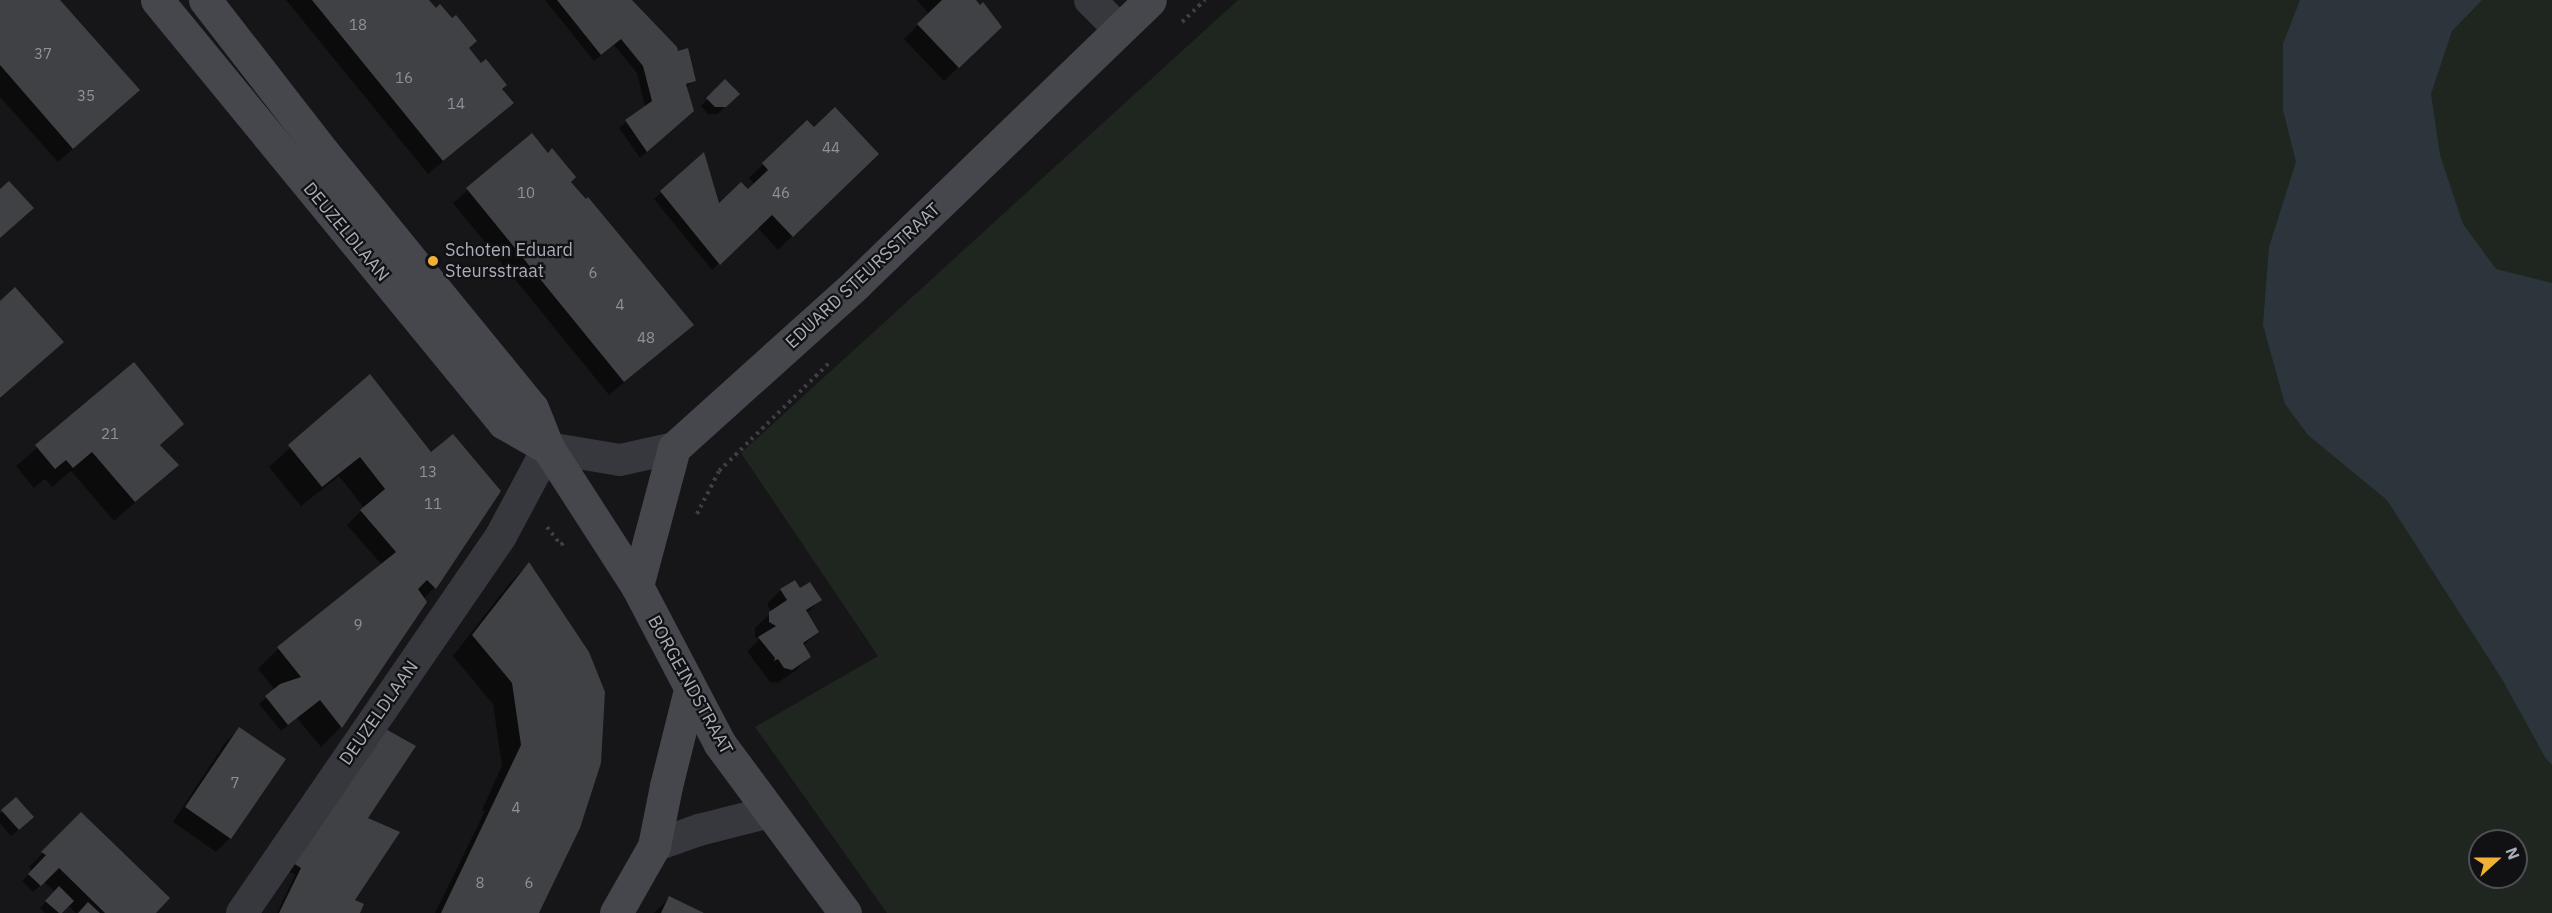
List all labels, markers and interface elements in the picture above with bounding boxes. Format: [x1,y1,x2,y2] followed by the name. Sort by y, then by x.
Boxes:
[349,16,367,34] house number: 18
[34,45,52,63] house number: 37
[395,69,413,87] house number: 16
[77,87,95,105] house number: 35
[447,95,465,113] house number: 14
[822,139,840,157] house number: 44
[298,178,394,286] street label: DEUZELDLAAN
[517,184,535,202] house number: 10
[772,184,790,202] house number: 46
[781,199,945,353] street label: EDUARD STEURSSTRAAT
[445,240,573,282] place label: Schoten Eduard Steursstraat
[426,254,440,268] marker: Schoten Eduard Steursstraat
[589,264,597,282] house number: 6
[616,296,624,314] house number: 4
[637,329,655,347] house number: 48
[101,425,119,443] house number: 21
[419,463,437,481] house number: 13
[424,495,442,513] house number: 11
[643,612,737,758] street label: BORGEINDSTRAAT
[354,616,362,634] house number: 9
[335,657,423,769] street label: DEUZELDLAAN
[231,774,239,792] house number: 7
[512,799,520,817] house number: 4
[2468,829,2528,889] north arrow
[2502,844,2524,862] text: N
[476,874,484,892] house number: 8
[525,874,533,892] house number: 6

